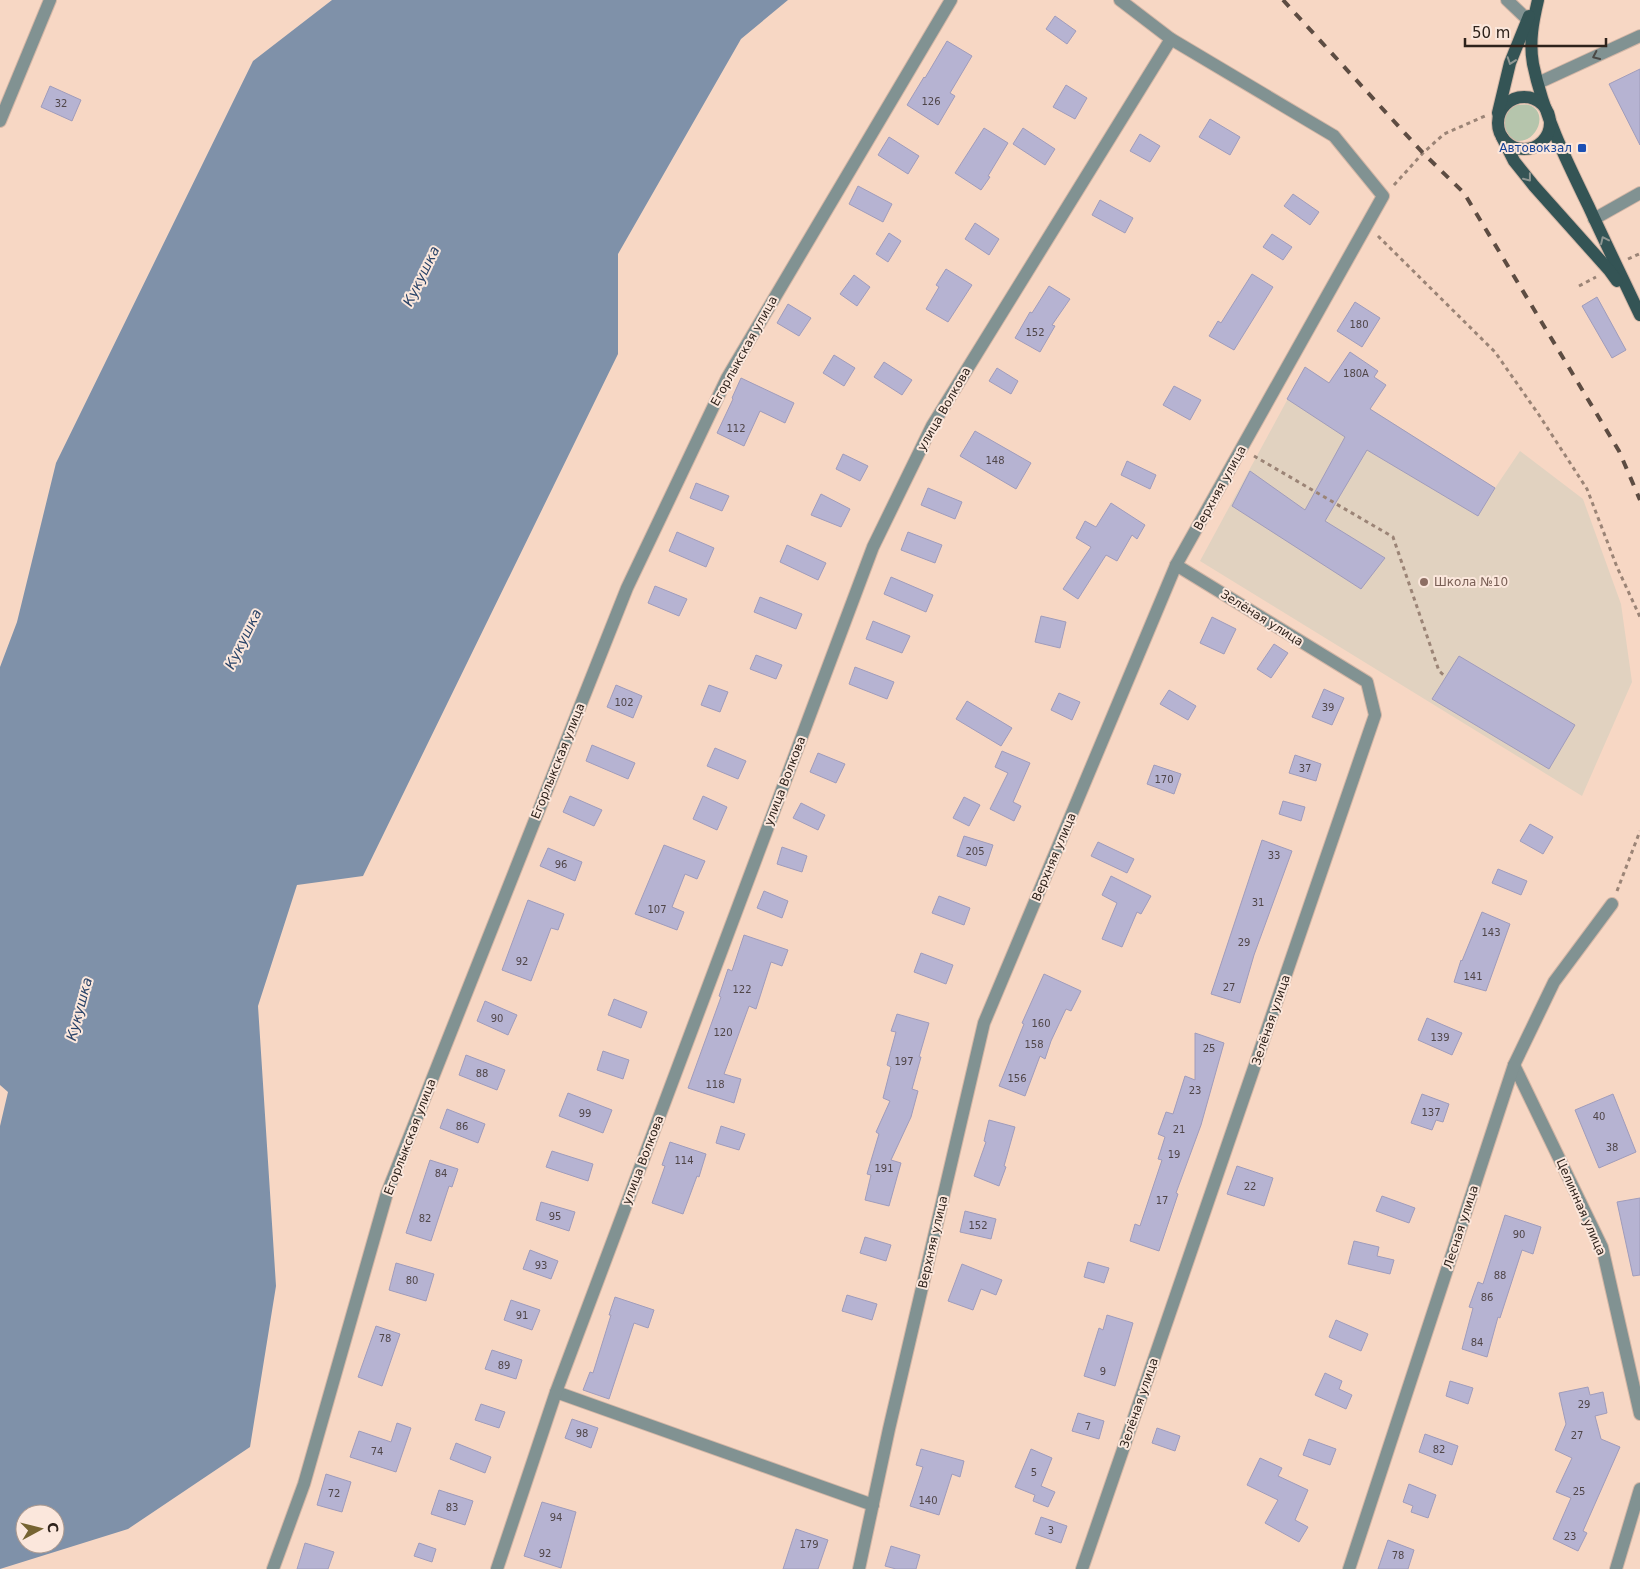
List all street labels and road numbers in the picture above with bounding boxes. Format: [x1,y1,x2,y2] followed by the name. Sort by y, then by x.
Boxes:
[708,294,780,408] street label: Егорлыкская улица
[914,365,974,453] street label: улица Волкова
[1191,443,1249,533] street label: Верхняя улица
[1218,587,1306,649] street label: Зелёная улица
[528,701,588,821] street label: Егорлыкская улица
[762,735,808,827] street label: улица Волкова
[1029,811,1079,903] street label: Верхняя улица
[1249,973,1293,1067] street label: Зелёная улица
[381,1077,439,1197] street label: Егорлыкская улица
[620,1114,666,1206] street label: улица Волкова
[1553,1156,1609,1258] street label: Целинная улица
[1441,1183,1481,1271] street label: Лесная улица
[916,1194,950,1290] street label: Верхняя улица
[1117,1356,1161,1450] street label: Зелёная улица

